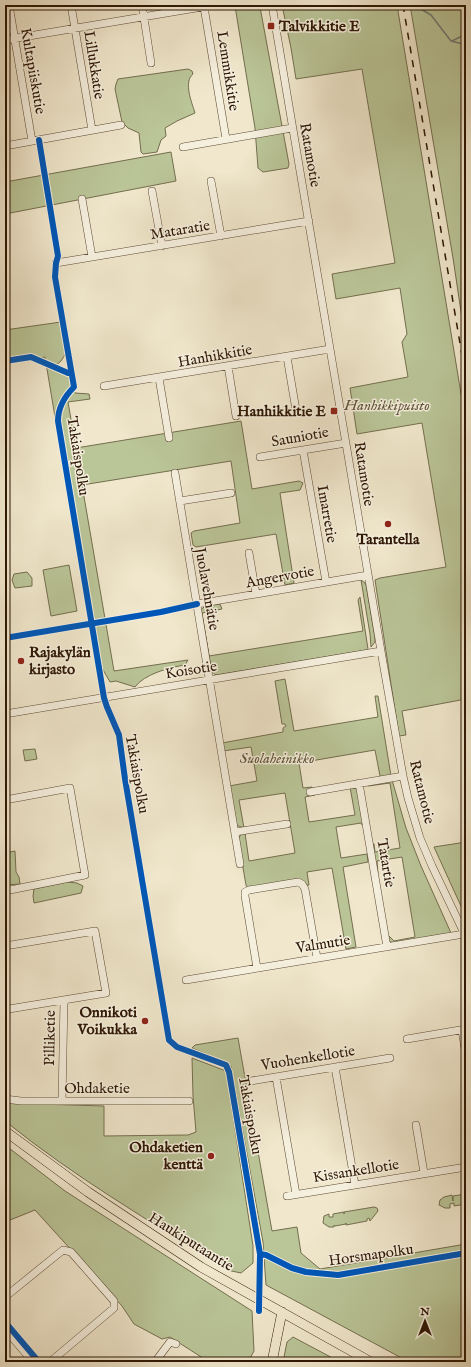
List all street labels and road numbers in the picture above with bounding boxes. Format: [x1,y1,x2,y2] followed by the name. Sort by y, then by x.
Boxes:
[16,26,50,116] street label: Kultapiiskutie
[79,29,109,101] street label: Lillukkatie
[212,30,244,113] street label: Lemmikkitie
[295,121,325,189] street label: Ratamotie
[149,216,211,244] street label: Mataratie
[176,340,254,372] street label: Hanhikkitie
[62,415,94,497] street label: Takiaispolku
[270,423,330,451] street label: Sauniotie
[350,440,378,508] street label: Ratamotie
[313,484,341,545] street label: Imarretie
[190,544,224,632] street label: Juolavehnätie
[243,562,316,593] street label: Angervotie
[164,657,218,683] street label: Koisotie
[121,733,153,815] street label: Takiaispolku
[405,758,439,826] street label: Ratamotie
[372,837,400,889] street label: Tatartie
[294,930,352,958] street label: Valmutie
[40,1010,60,1066] street label: Pilliketie
[259,1041,357,1075] street label: Vuohenkellotie
[234,1074,266,1156] street label: Takiaispolku
[64,1079,130,1098] street label: Ohdaketie
[312,1155,401,1187] street label: Kissankellotie
[145,1208,237,1276] street label: Haukiputaantie
[327,1240,415,1270] street label: Horsmapolku

